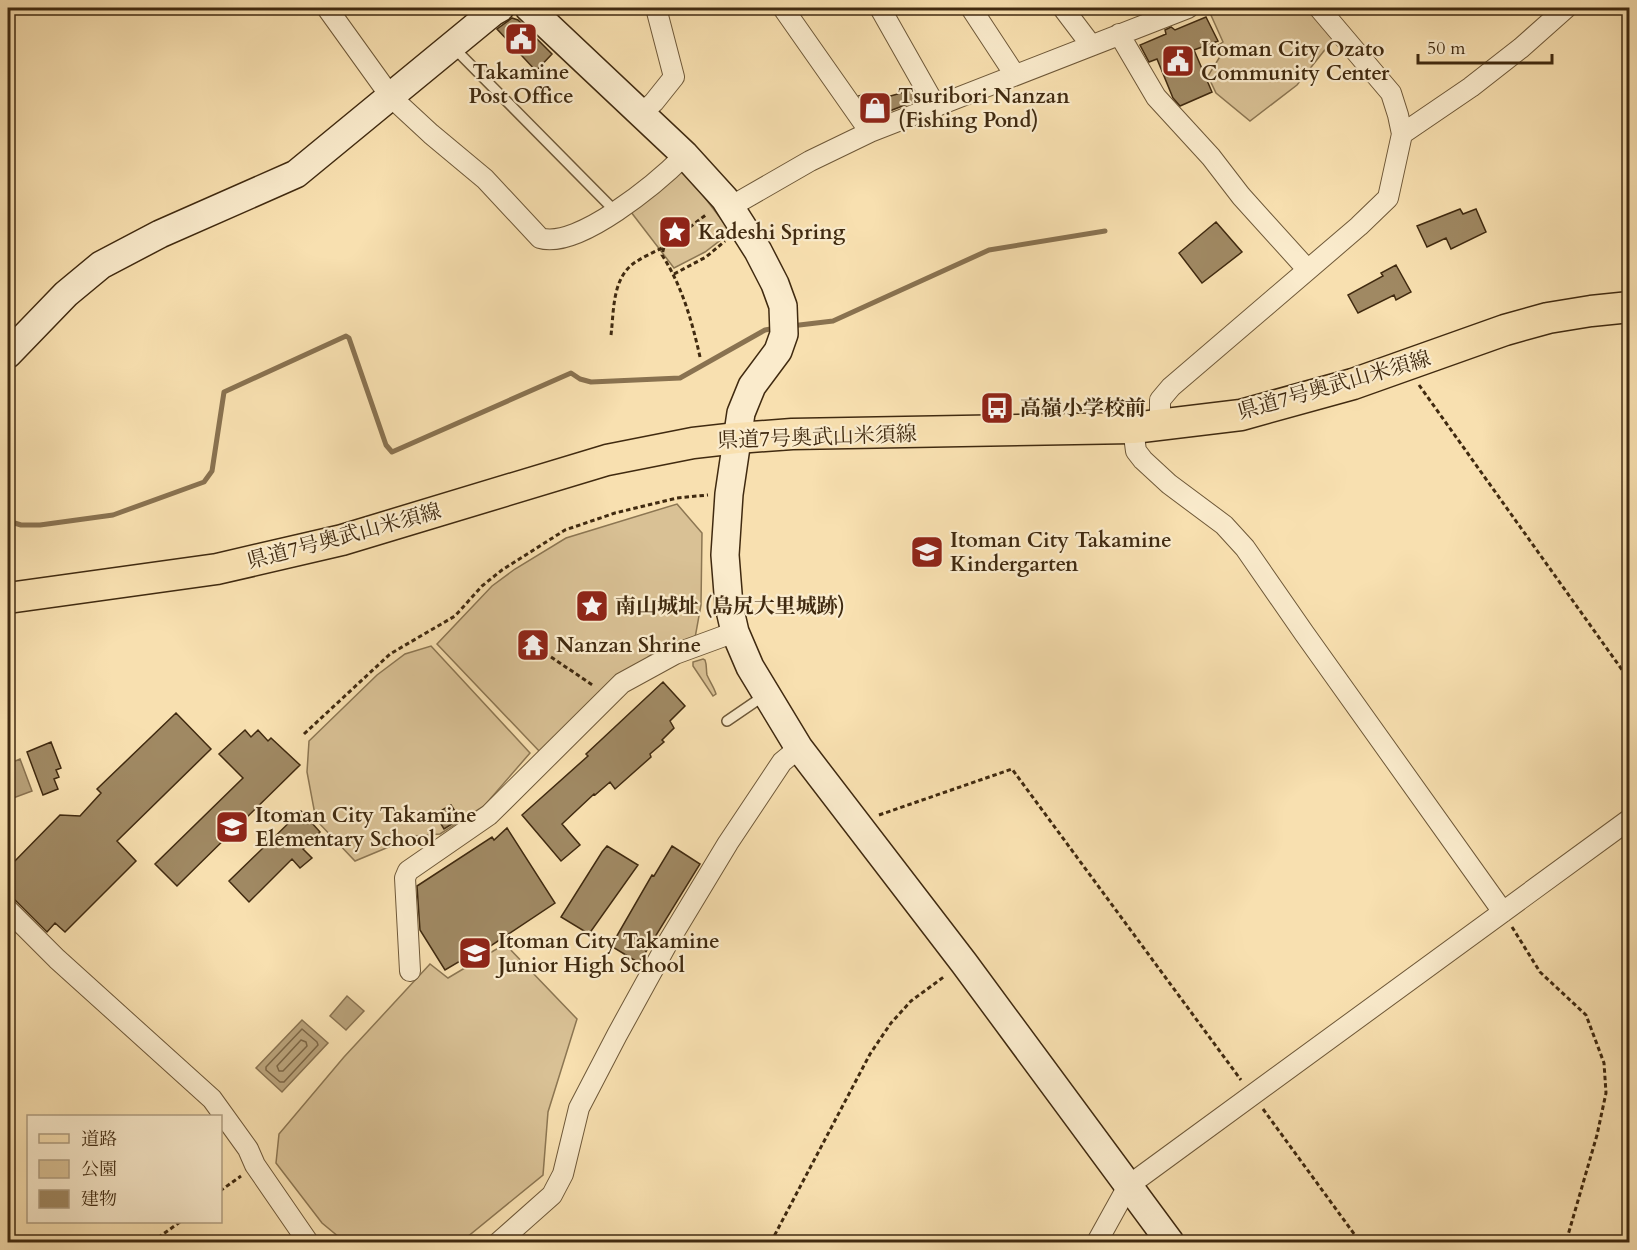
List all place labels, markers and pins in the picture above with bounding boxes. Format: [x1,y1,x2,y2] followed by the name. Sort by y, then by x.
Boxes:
[503,21,539,57] public building icon: Takamine Post Office
[1201,35,1390,88] place label: Itoman City Ozato Community Center
[1160,43,1196,79] public building icon: Itoman City Ozato Community Center
[468,58,574,111] place label: Takamine Post Office
[898,82,1070,135] place label: Tsuribori Nanzan (Fishing Pond)
[857,90,893,126] shop icon: Tsuribori Nanzan (Fishing Pond)
[657,214,693,250] place icon: Kadeshi Spring
[698,218,846,247] place label: Kadeshi Spring
[979,390,1015,426] bus stop icon: 高嶺小学校前
[1020,394,1146,423] place label: 高嶺小学校前
[950,526,1172,579] place label: Itoman City Takamine Kindergarten
[909,534,945,570] school or university icon: Itoman City Takamine Kindergarten
[574,588,610,624] place icon: 南山城址 (島尻大里城跡)
[615,592,845,621] place label: 南山城址 (島尻大里城跡)
[515,627,551,663] temple icon: Nanzan Shrine
[556,631,701,660] place label: Nanzan Shrine
[255,801,477,854] place label: Itoman City Takamine Elementary School
[214,809,250,845] school or university icon: Itoman City Takamine Elementary School
[495,927,720,980] place label: Itoman City Takamine Junior High School
[457,935,493,971] school or university icon: Itoman City Takamine Junior High School

